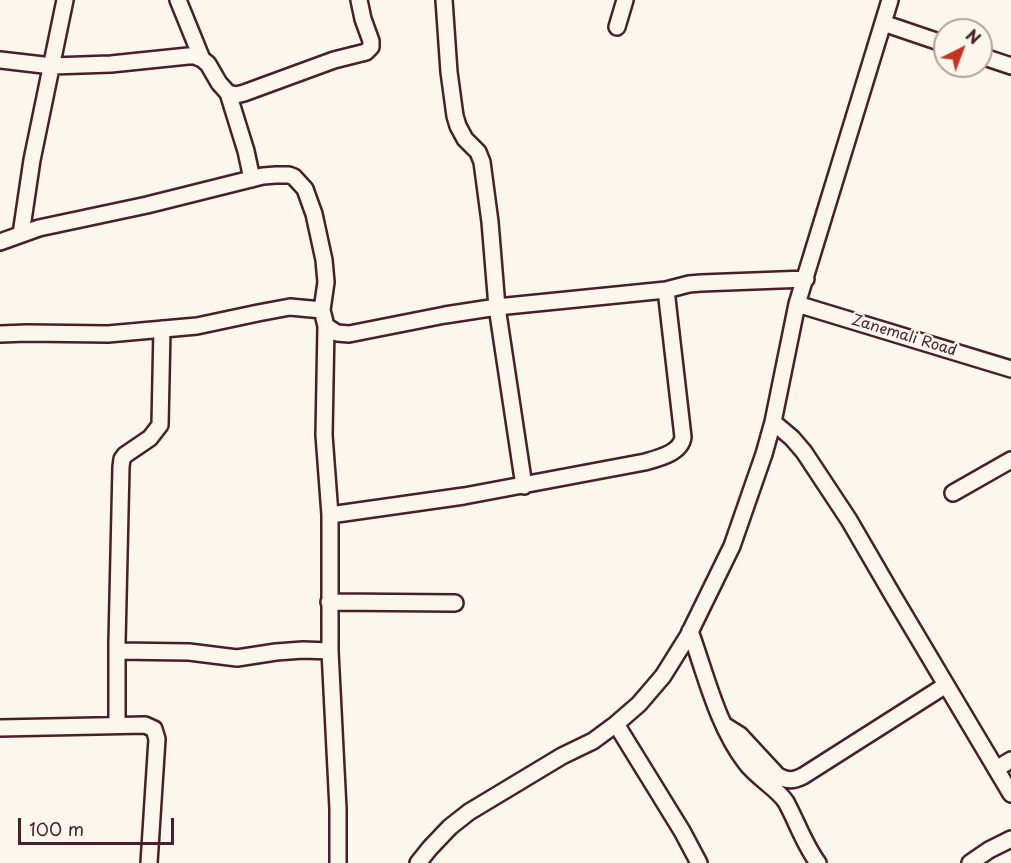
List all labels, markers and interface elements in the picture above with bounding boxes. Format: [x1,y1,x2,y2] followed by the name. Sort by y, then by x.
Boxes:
[933,18,993,78] north arrow
[961,23,986,49] text: N
[849,311,959,361] street label: Zanemali Road
[21,806,177,844] scale bar
[29,815,84,842] text: 100 m

